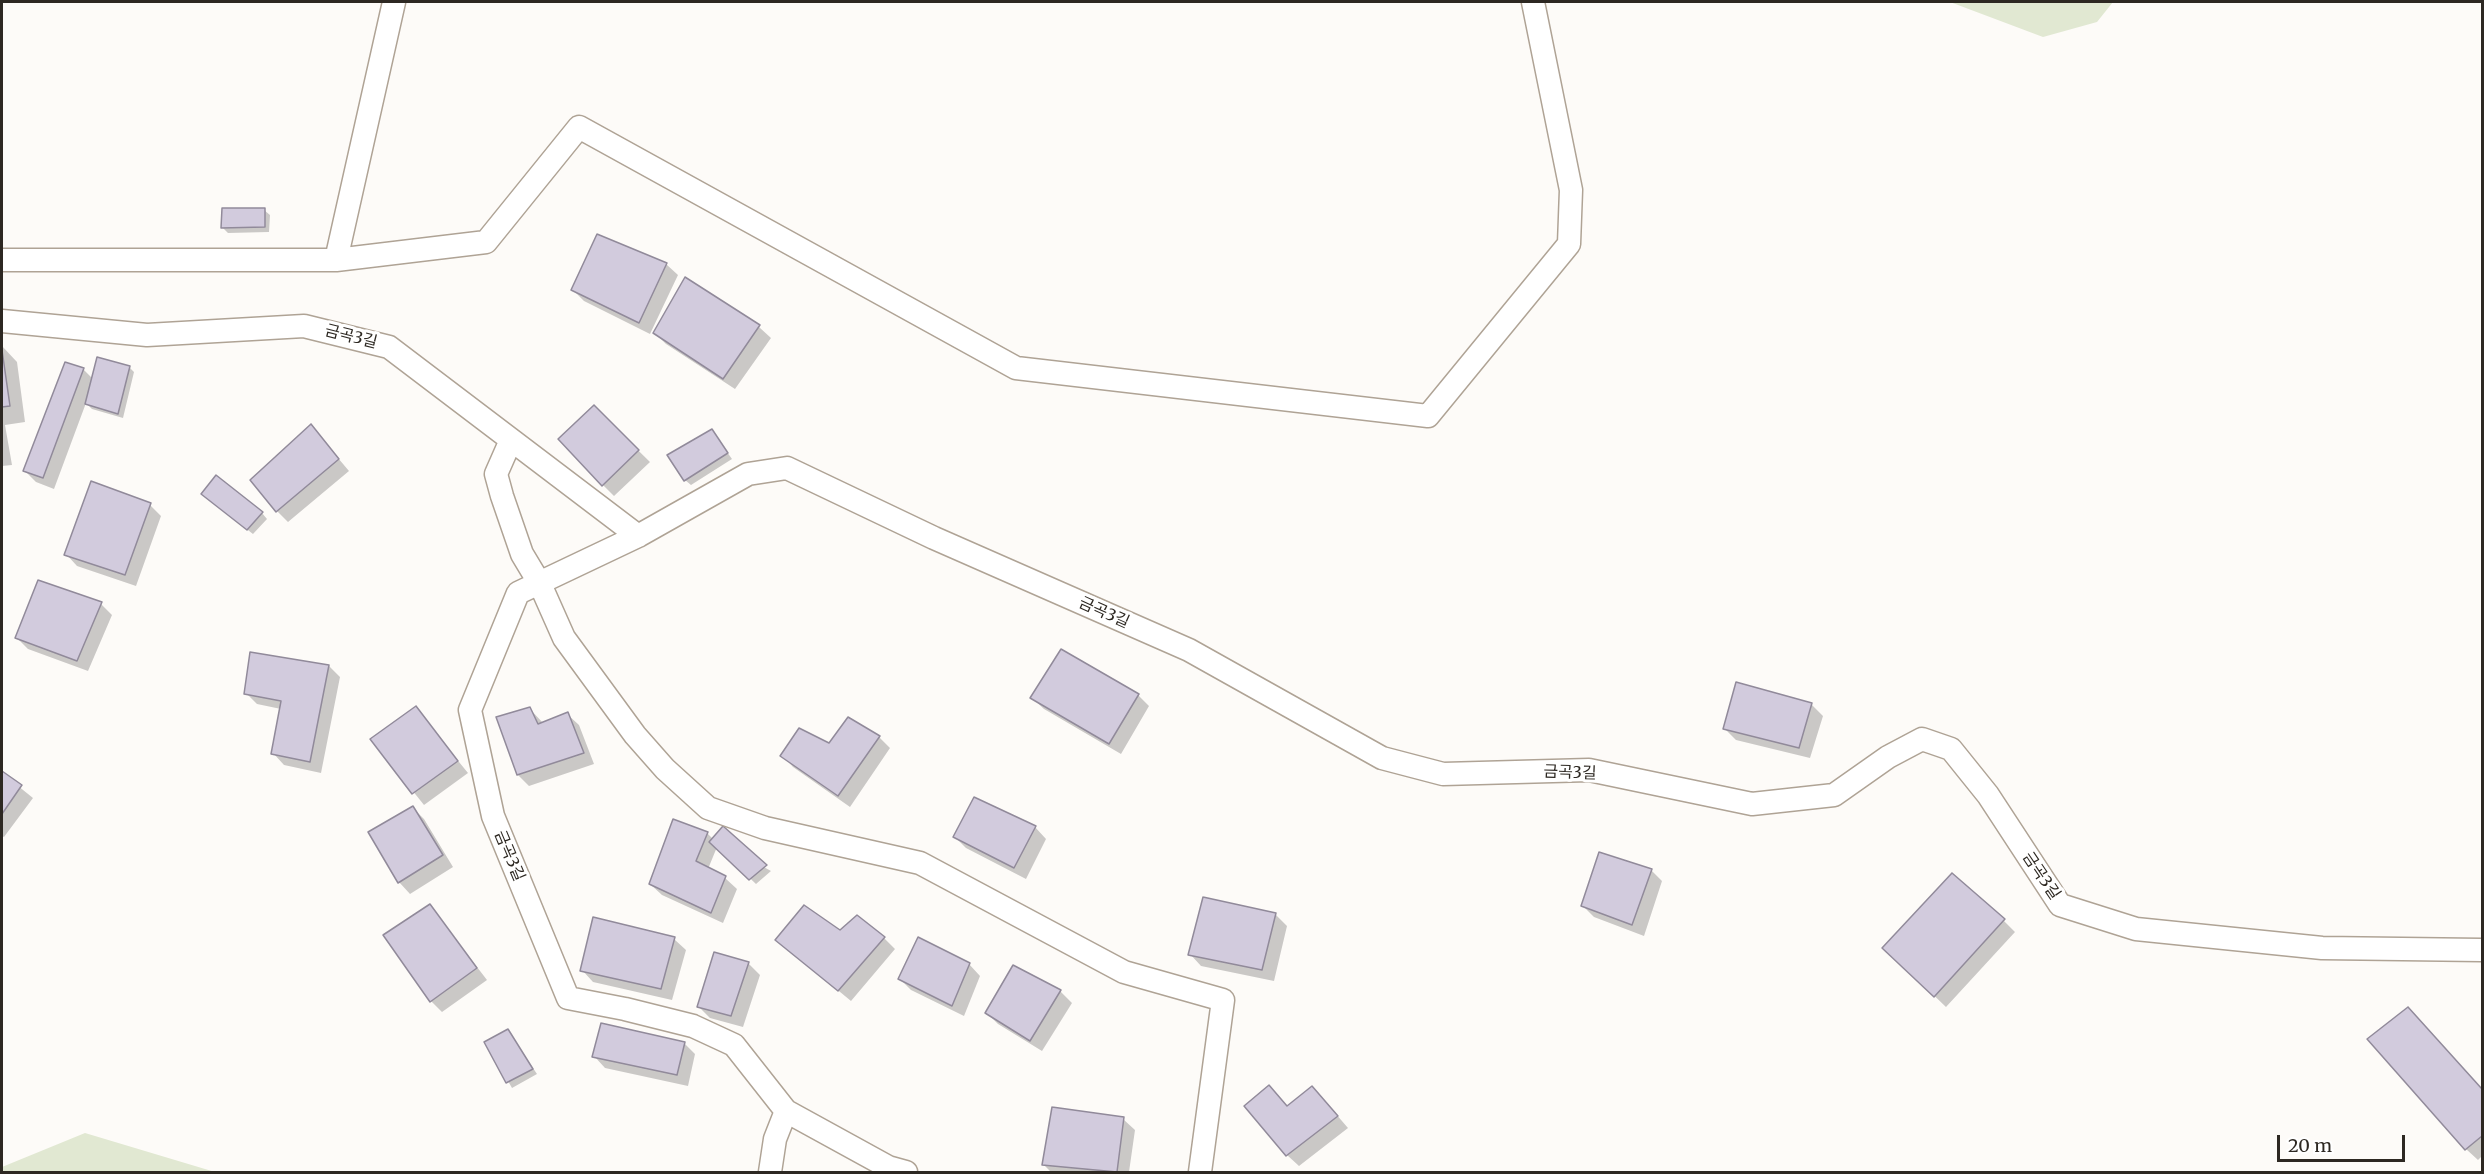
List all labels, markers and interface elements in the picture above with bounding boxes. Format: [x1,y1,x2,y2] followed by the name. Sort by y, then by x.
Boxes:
[323,321,379,353] street label: 금곡3길
[1076,593,1132,633] street label: 금곡3길
[1543,762,1597,784] street label: 금곡3길
[490,828,528,884] street label: 금곡3길
[2018,849,2064,903] street label: 금곡3길
[2280,1123,2408,1161] scale bar
[2288,1134,2332,1157] text: 20 m

